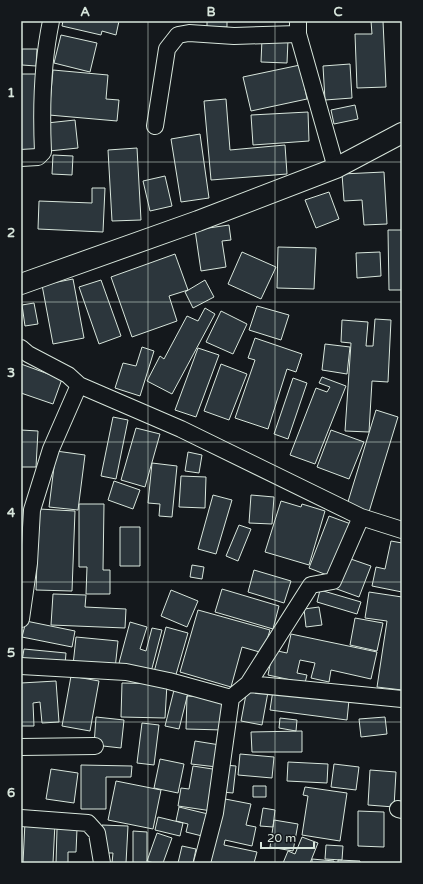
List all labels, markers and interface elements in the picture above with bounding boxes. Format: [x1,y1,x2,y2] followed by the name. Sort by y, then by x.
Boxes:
[80,4,90,20] text: A
[206,4,216,20] text: B
[333,4,343,20] text: C
[7,85,15,101] text: 1
[7,225,15,241] text: 2
[7,365,15,381] text: 3
[7,505,16,521] text: 4
[7,645,15,661] text: 5
[7,785,15,801] text: 6
[261,824,314,850] scale bar
[267,831,296,845] text: 20 m

